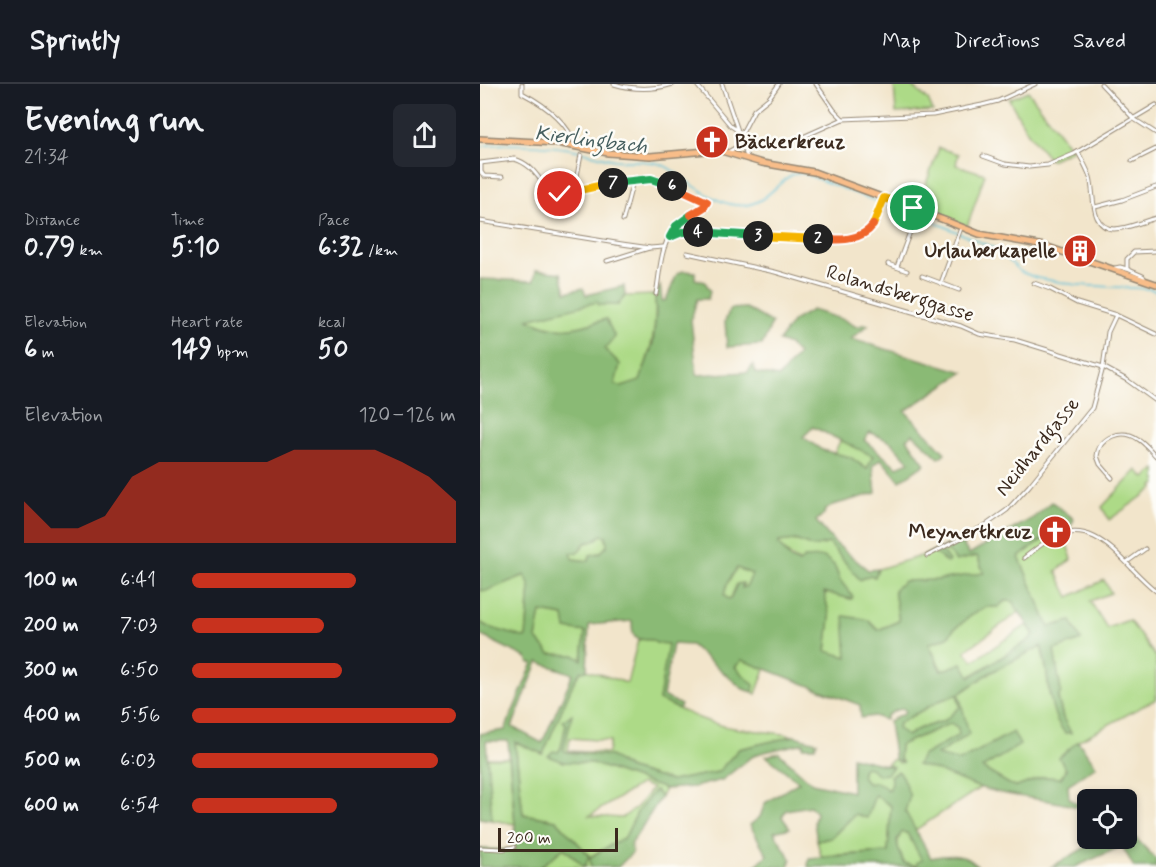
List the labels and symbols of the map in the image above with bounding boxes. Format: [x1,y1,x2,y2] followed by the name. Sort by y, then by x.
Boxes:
[533,119,649,163] water label: Kierlingbach
[694,124,730,160] church icon: Bäckerkreuz
[735,129,845,156] place label: Bäckerkreuz
[534,168,585,219] pin
[598,168,628,198] pin: 7
[657,171,687,201] pin: 6
[887,182,938,233] pin
[683,217,713,247] pin: 4
[743,221,773,251] pin: 3
[803,224,833,254] pin: 2
[1062,233,1098,269] building icon: Urlauberkapelle
[924,238,1058,265] place label: Urlauberkapelle
[822,259,977,331] street label: Rolandsberggasse
[990,392,1088,504] street label: Neidhardgasse
[1037,514,1073,550] church icon: Meynertkreuz
[908,519,1032,546] place label: Meynertkreuz
[498,825,618,852] scale bar

